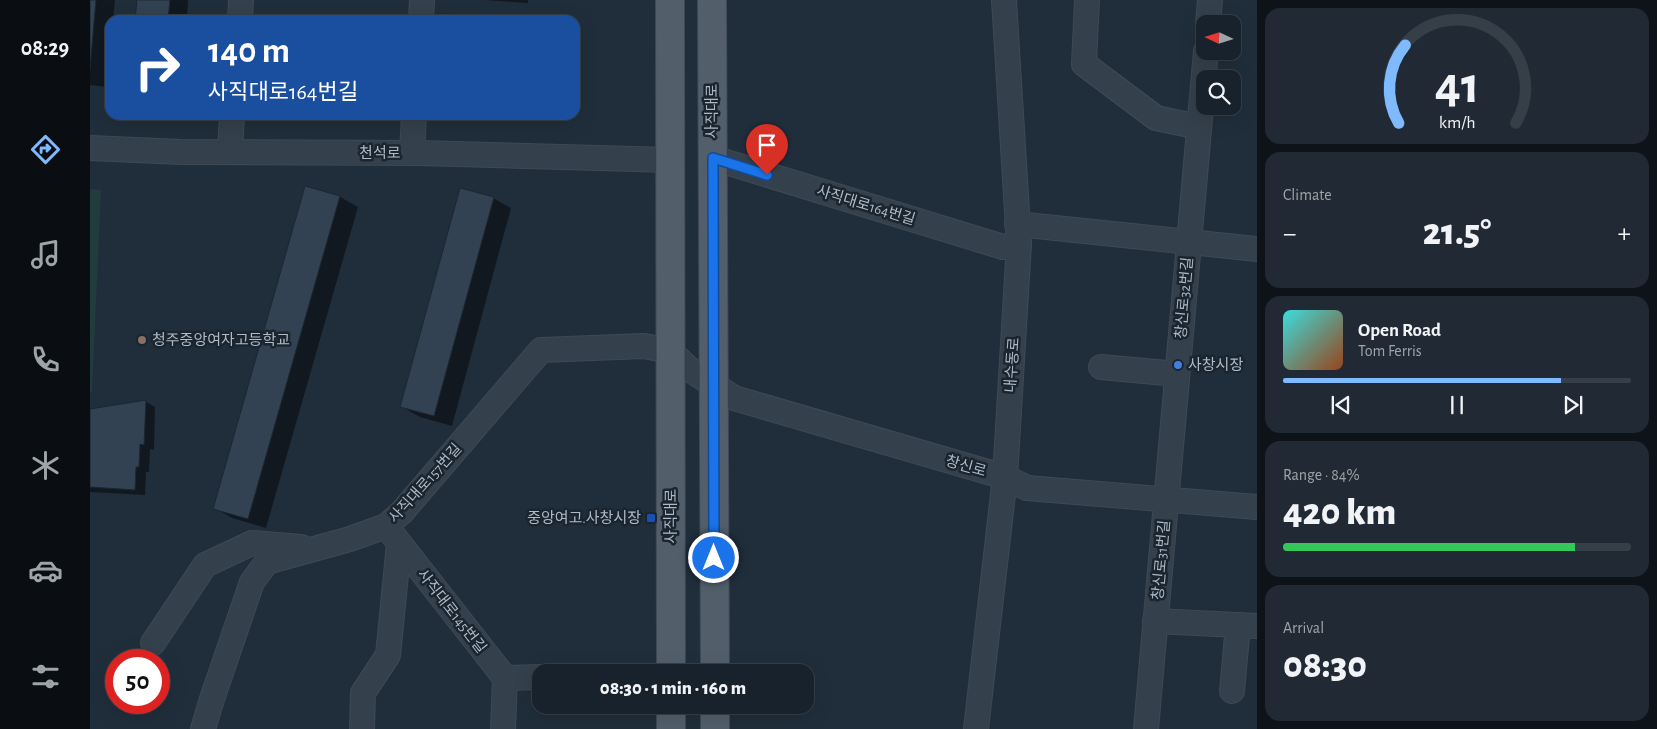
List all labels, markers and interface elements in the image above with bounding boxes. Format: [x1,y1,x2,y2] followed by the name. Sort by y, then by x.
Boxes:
[1196,15,1241,60] north arrow
[1196,15,1241,115] map controls
[208,34,290,69] text: 140 m
[125,35,190,100] icon: right
[21,37,69,59] text: 08:29
[1435,60,1479,112] text: 41
[1196,70,1241,115] button: search
[208,81,358,103] text: 사직대로164번길
[704,83,720,139] street label: 사직대로
[1439,114,1475,132] text: km/h
[746,124,788,175] pin
[753,131,781,159] icon: arrive
[28,132,63,167] icon: directions
[359,144,401,161] street label: 천석로
[815,182,917,228] street label: 사직대로164번길
[1283,187,1332,203] text: Climate
[1423,214,1491,252] text: 21.5°
[1283,220,1296,248] text: −
[1618,220,1631,248] text: +
[28,237,63,272] icon: music
[1172,256,1196,340] street label: 창신로32번길
[1358,321,1441,340] text: Open Road
[152,331,290,348] place label: 청주중앙여자고등학교
[136,334,148,346] marker: 청주중앙여자고등학교
[1002,337,1022,393] street label: 내수동로
[28,342,63,377] icon: phone
[1358,343,1422,359] text: Tom Ferris
[1188,357,1243,373] place label: 사창시장
[1172,359,1184,371] marker: 사창시장
[1327,391,1355,419] icon: previous
[1443,391,1471,419] icon: pause
[1559,391,1587,419] icon: next
[385,440,465,526] street label: 사직대로157번길
[28,448,63,483] icon: climate
[944,453,988,479] street label: 창신로
[1283,467,1360,483] text: Range · 84%
[663,488,679,544] street label: 사직대로
[1283,494,1396,532] text: 420 km
[527,510,641,526] place label: 중앙여고.사창시장
[645,512,657,524] marker: 중앙여고.사창시장
[1150,519,1172,601] street label: 창신로31번길
[687,531,739,583] position arrow
[28,553,63,588] icon: car
[414,566,490,656] street label: 사직대로145번길
[1283,620,1324,636] text: Arrival
[1283,647,1367,685] text: 08:30
[105,649,170,714] speed limit sign: 50
[28,659,63,694] icon: filters
[600,679,746,698] text: 08:30 · 1 min · 160 m

